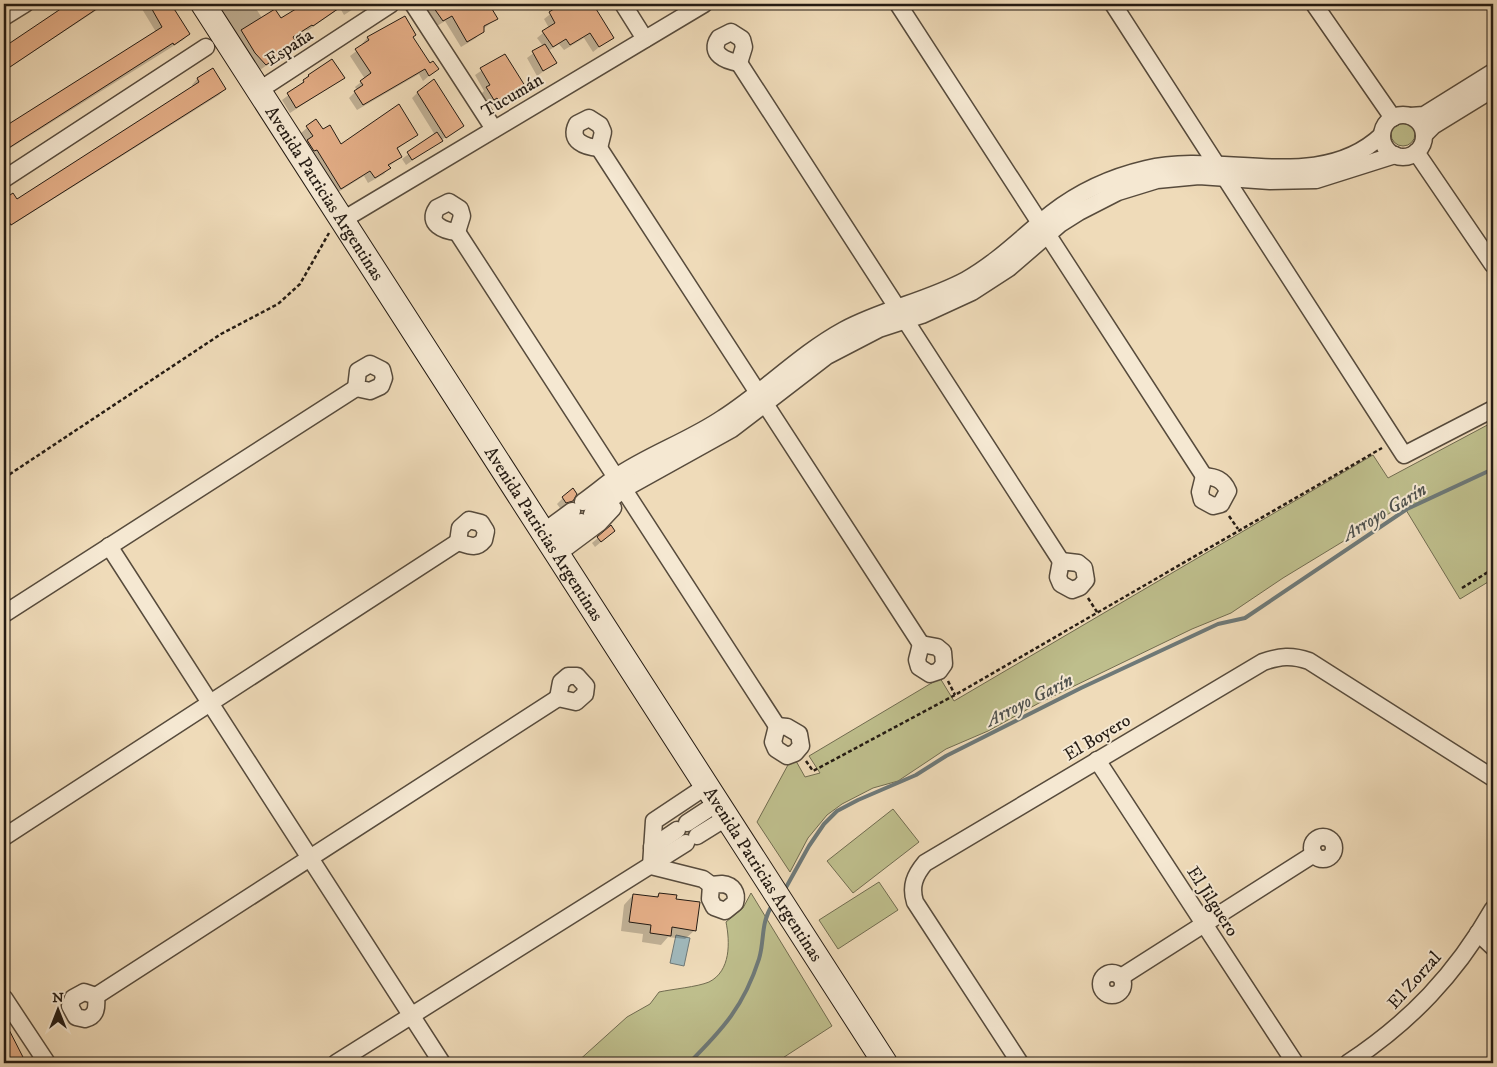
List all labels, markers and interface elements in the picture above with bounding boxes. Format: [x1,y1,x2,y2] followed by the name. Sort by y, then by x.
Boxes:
[262,24,318,71] street label: España
[478,69,548,123] street label: Tucumán
[260,102,388,285] street label: Avenida Patricias Argentinas
[479,443,608,626] street label: Avenida Patricias Argentinas
[1337,478,1431,547] water label: Arroyo Garín
[981,669,1077,733] water label: Arroyo Garín
[1060,709,1135,766] street label: El Boyero
[698,783,827,966] street label: Avenida Patricias Argentinas
[1181,862,1243,941] street label: El Jilguero
[1383,947,1447,1014] street label: El Zorzal
[32,984,82,1034] north arrow
[52,989,64,1007] text: N

